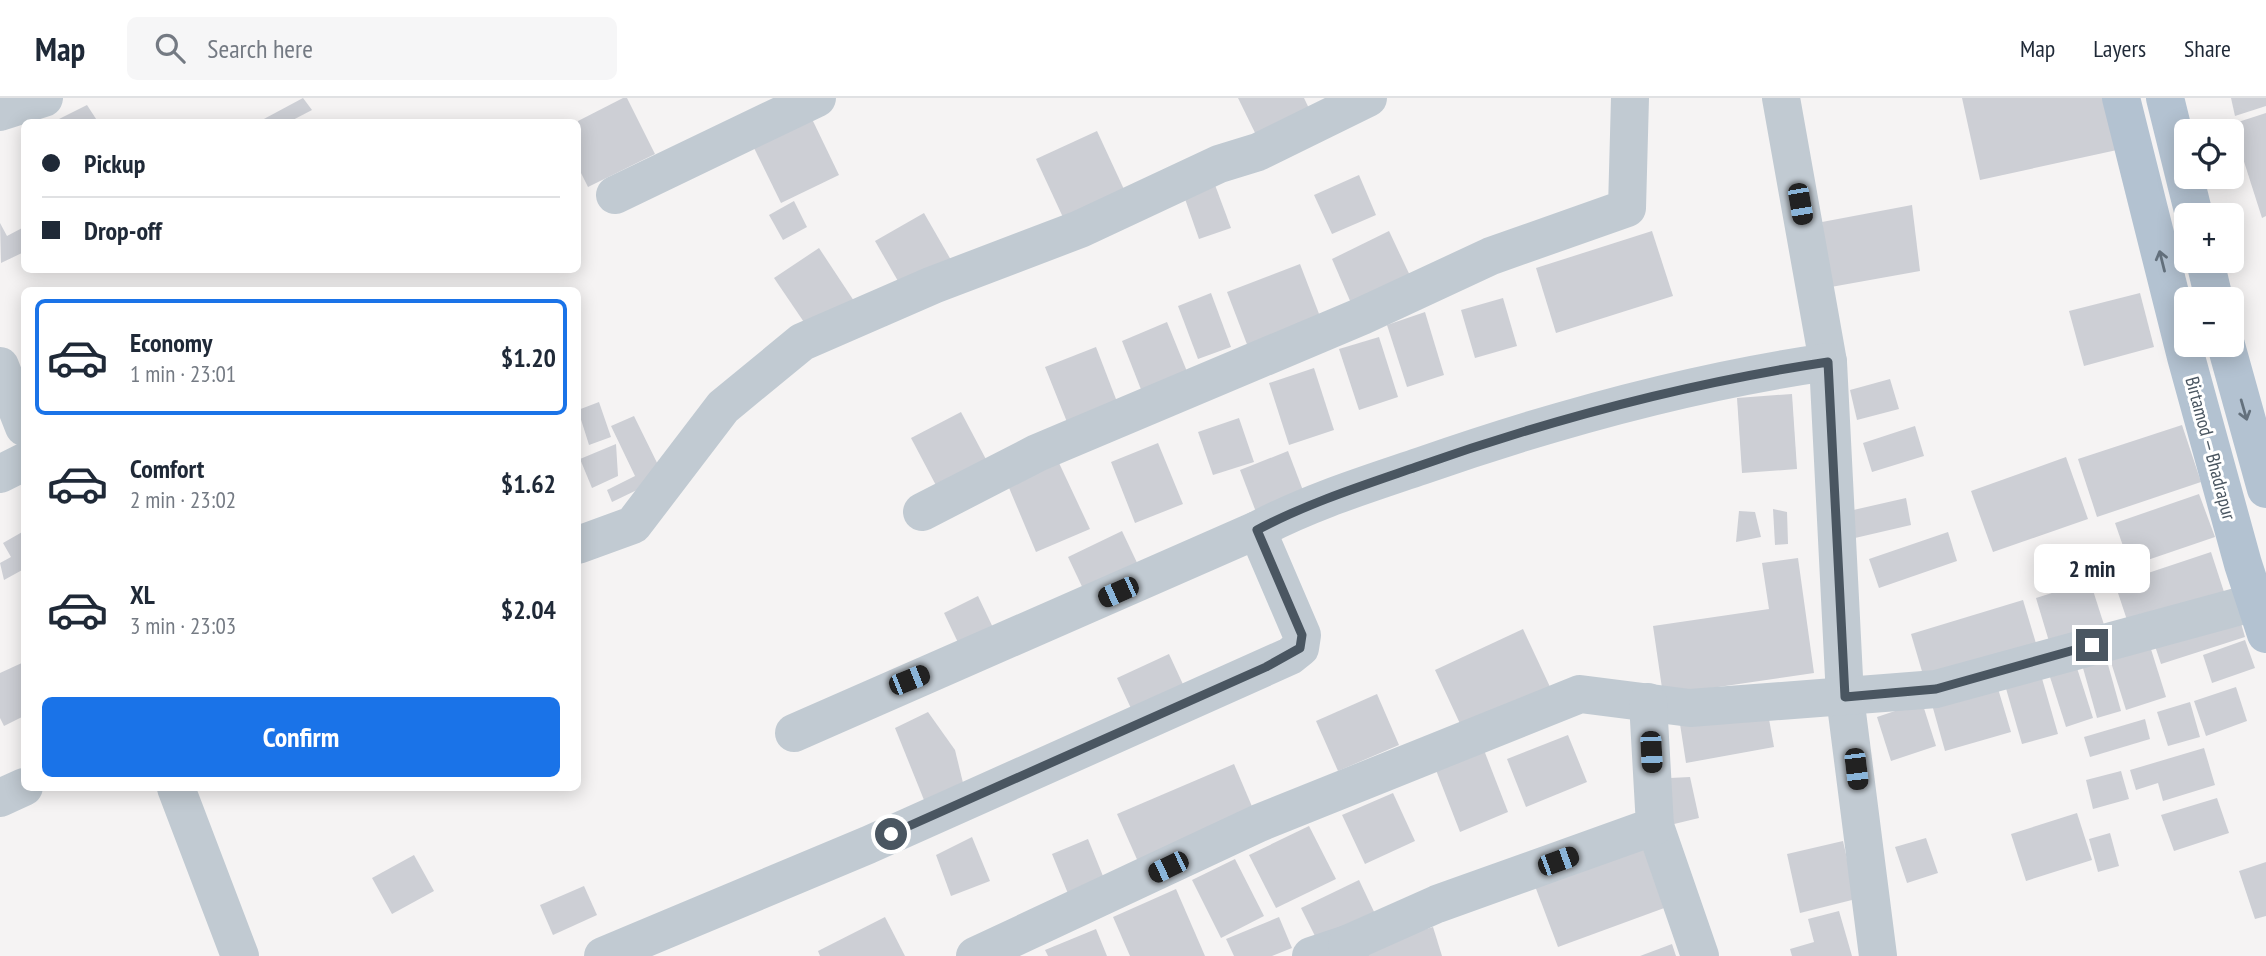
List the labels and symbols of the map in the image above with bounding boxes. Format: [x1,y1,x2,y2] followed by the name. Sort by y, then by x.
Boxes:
[1787,181,1814,227] car
[2155,250,2168,273] one-way arrow
[2180,374,2242,523] street label: Birtamod — Bhadrapur
[2238,399,2251,421] one-way arrow
[2034,544,2150,592] callout: 2 min
[1095,574,1142,610] car
[2076,629,2108,661] route end
[886,662,933,698] car
[1640,730,1663,774] car
[1844,747,1869,791] car
[875,818,907,850] route start
[1535,844,1582,878] car
[1145,848,1192,886] car

